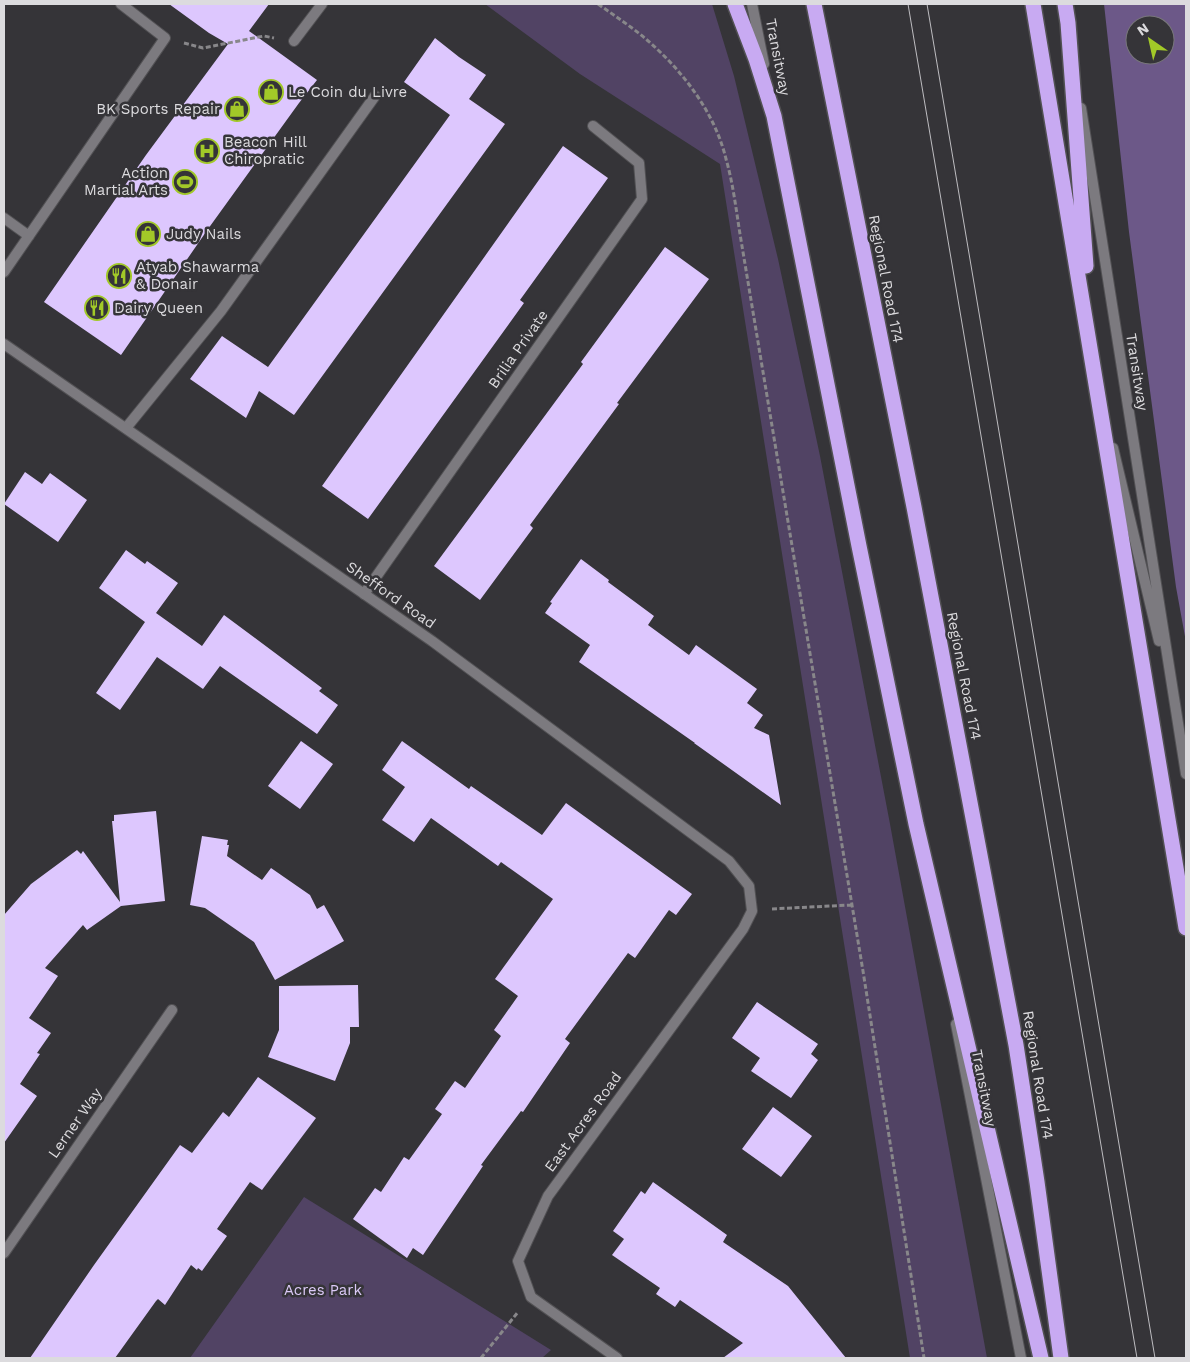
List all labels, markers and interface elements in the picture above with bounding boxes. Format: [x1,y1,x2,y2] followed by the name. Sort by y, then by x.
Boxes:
[1125,15,1175,65] north arrow
[762,17,794,97] street label: Transitway
[1134,20,1152,39] text: N
[258,79,284,105] shop icon: Le Coin du Livre
[288,83,407,101] place label: Le Coin du Livre
[224,96,250,122] shop icon: BK Sports Repair
[96,100,220,118] place label: BK Sports Repair
[224,133,307,168] place label: Beacon Hill Chiropratic
[194,138,220,164] hospital icon: Beacon Hill Chiropratic
[84,164,168,199] place label: Action Martial Arts
[172,169,198,195] sports icon: Action Martial Arts
[865,213,907,345] street label: Regional Road 174
[135,221,161,247] shop icon: Judy Nails
[166,225,241,243] place label: Judy Nails
[136,258,260,293] place label: Atyab Shawarma & Donair
[106,263,132,289] restaurant icon: Atyab Shawarma & Donair
[84,295,110,321] restaurant icon: Dairy Queen
[114,299,203,317] place label: Dairy Queen
[484,306,552,392] street label: Brilia Private
[1122,332,1152,412] street label: Transitway
[343,557,439,633] street label: Shefford Road
[943,610,985,742] street label: Regional Road 174
[1019,1009,1057,1141] street label: Regional Road 174
[968,1048,1000,1128] street label: Transitway
[541,1069,625,1175] street label: East Acres Road
[44,1084,106,1162] street label: Lerner Way
[284,1281,362,1299] park label: Acres Park

